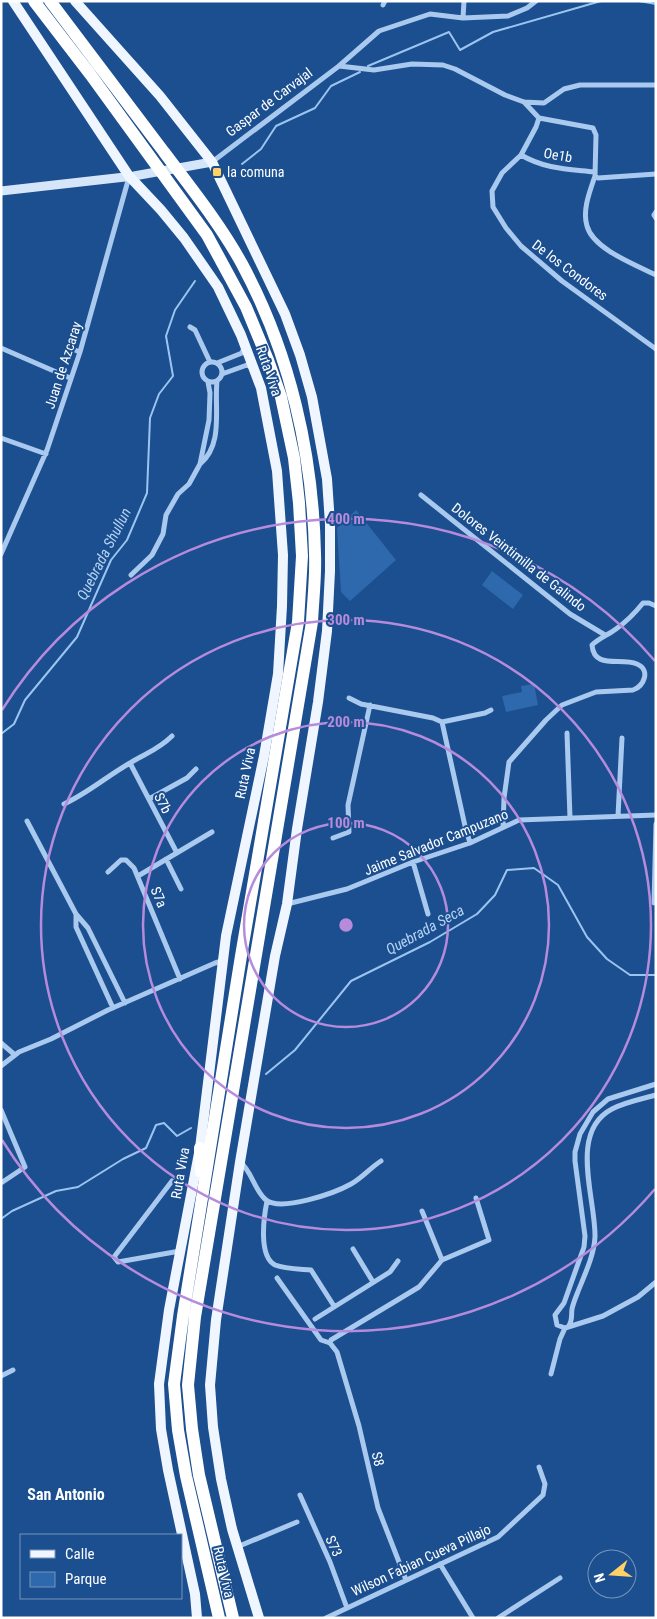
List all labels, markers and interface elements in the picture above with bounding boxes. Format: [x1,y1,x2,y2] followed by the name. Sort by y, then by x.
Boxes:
[223,64,315,140] street label: Gaspar de Carvajal
[542,145,574,165] street label: Oe1b
[227,164,284,180] place label: la comuna
[211,166,223,178] marker: la comuna
[529,236,611,304] street label: De los Condores
[41,319,85,411] street label: Juan de Azcaray
[253,344,285,398] street label: Ruta Viva
[449,500,589,614] street label: Dolores Veintimilla de Galindo
[73,505,135,603] water label: Quebrada Shullun
[327,510,365,528] text: 400 m
[327,611,365,629] text: 300 m
[327,713,365,731] text: 200 m
[232,746,258,800] street label: Ruta Viva
[151,790,175,816] street label: S7b
[362,806,510,878] street label: Jaime Salvador Campuzano
[327,814,365,832] text: 100 m
[148,884,170,910] street label: S7a
[383,901,467,959] water label: Quebrada Seca
[337,916,355,934] centre of rings
[168,1146,192,1200] street label: Ruta Viva
[369,1450,387,1468] street label: S8
[27,1485,105,1504] district label: San Antonio
[349,1521,493,1599] street label: Wilson Fabian Cueva Pillajo
[322,1533,346,1559] street label: S73
[20,1534,182,1599] legend
[65,1545,95,1563] text: Calle
[210,1545,238,1599] street label: Ruta Viva
[587,1549,637,1599] north arrow
[65,1570,107,1588] text: Parque
[591,1571,608,1584] text: N

